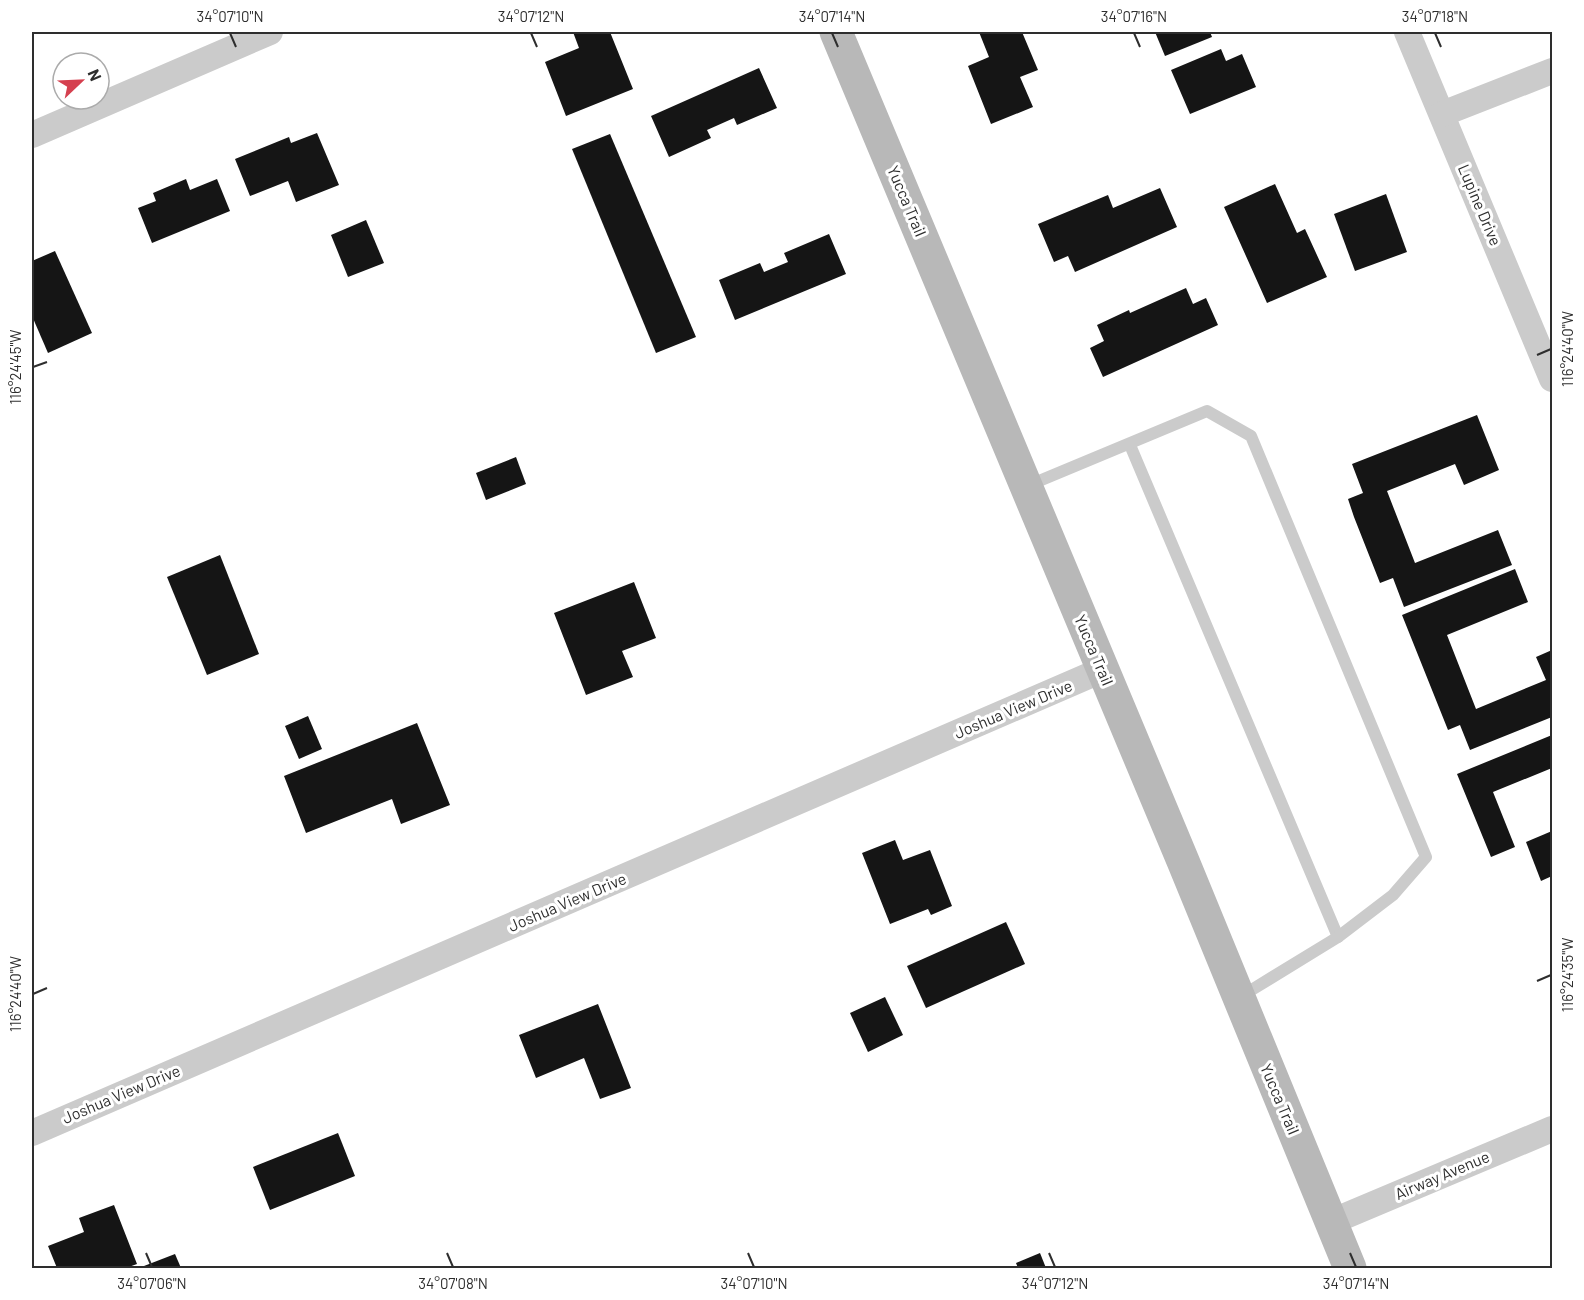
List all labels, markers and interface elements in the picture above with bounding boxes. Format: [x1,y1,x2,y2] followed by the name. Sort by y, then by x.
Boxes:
[196,7,264,25] text: 34°07'10"N
[498,7,564,25] text: 34°07'12"N
[799,7,865,25] text: 34°07'14"N
[1101,7,1167,25] text: 34°07'16"N
[1402,7,1468,25] text: 34°07'18"N
[51,51,111,111] north arrow
[84,66,106,84] text: N
[1455,161,1506,248] street label: Lupine Drive
[884,163,931,239] street label: Yucca Trail
[1558,311,1576,387] text: 116°24'40"W
[6,329,24,405] text: 116°24'45"W
[1071,612,1118,688] street label: Yucca Trail
[951,675,1075,742] street label: Joshua View Drive
[505,868,629,935] street label: Joshua View Drive
[1558,938,1576,1012] text: 116°24'35"W
[6,956,24,1032] text: 116°24'40"W
[59,1060,183,1127] street label: Joshua View Drive
[1257,1061,1304,1137] street label: Yucca Trail
[1392,1146,1492,1203] street label: Airway Avenue
[117,1274,187,1292] text: 34°07'06"N
[418,1274,488,1292] text: 34°07'08"N
[720,1274,788,1292] text: 34°07'10"N
[1022,1274,1088,1292] text: 34°07'12"N
[1323,1274,1389,1292] text: 34°07'14"N

